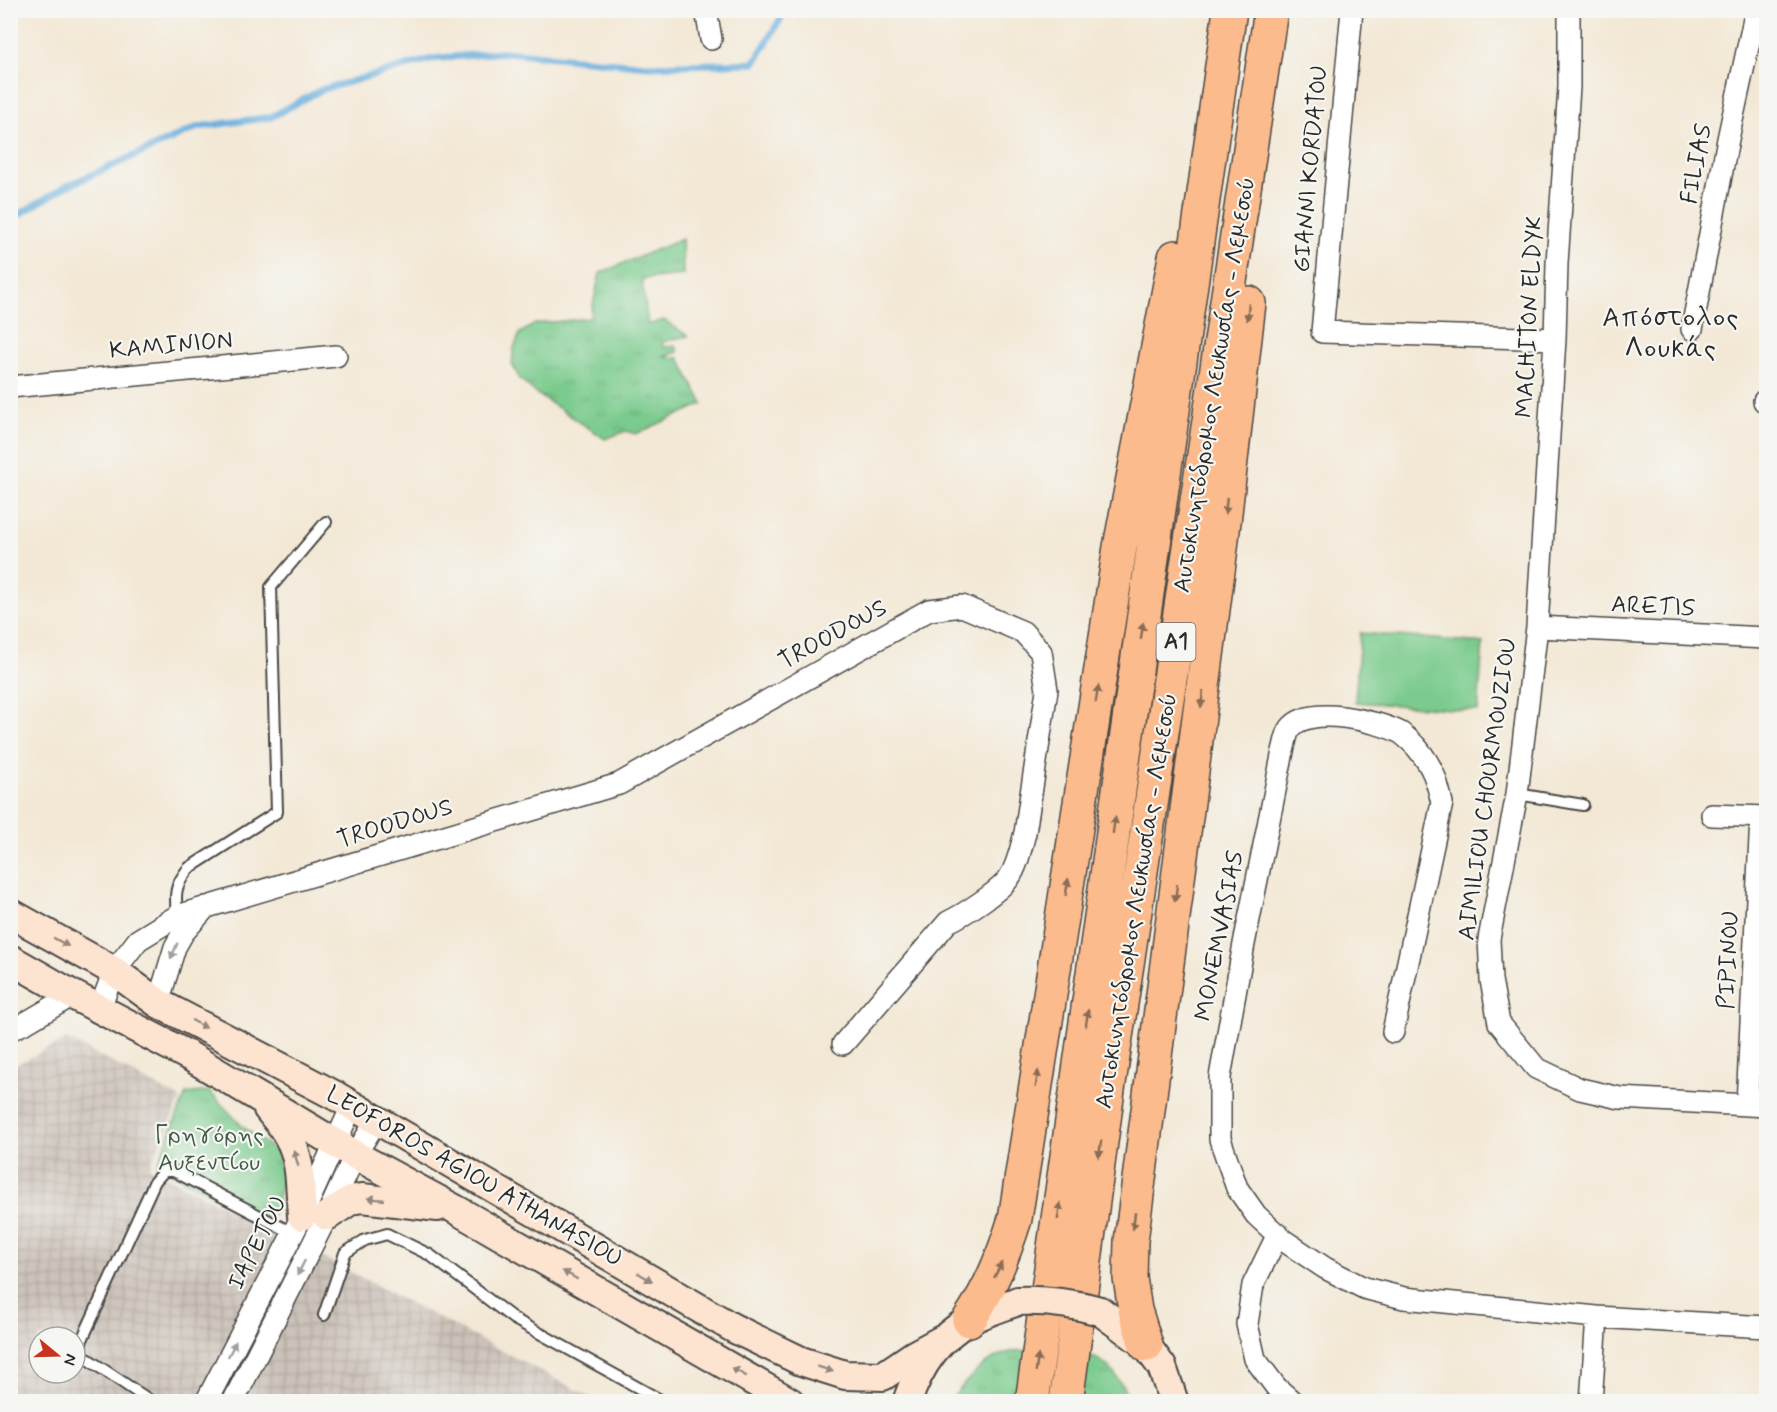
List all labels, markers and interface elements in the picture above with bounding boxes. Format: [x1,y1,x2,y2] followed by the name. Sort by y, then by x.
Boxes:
[1286,64,1336,274] street label: GIANNI KORDATOU
[1674,121,1720,207] street label: FILIAS
[1167,175,1263,595] street label: Αυτοκινητόδρομος Λευκωσίας - Λεμεσού
[1509,215,1551,419] street label: MACHITON ELDYK
[1602,301,1740,367] district label: Απόστολος Λουκάς
[1243,302,1252,321] one-way arrow
[108,325,234,367] street label: KAMINION
[1221,496,1231,515] one-way arrow
[1610,589,1696,625] street label: ARETIS
[773,593,893,677] street label: TROODOUS
[1137,622,1146,641] one-way arrow
[1156,623,1196,661] road number: A1
[1451,636,1525,942] street label: AIMILIOU CHOURMOUZIOU
[1093,684,1102,703] one-way arrow
[1197,690,1206,709] one-way arrow
[1089,691,1185,1111] street label: Αυτοκινητόδρομος Λευκωσίας - Λεμεσού
[333,792,457,856] street label: TROODOUS
[1110,815,1119,834] one-way arrow
[1188,848,1252,1024] street label: MONEMVASIAS
[1062,877,1071,896] one-way arrow
[1172,883,1181,902] one-way arrow
[1711,910,1747,1010] street label: PIPINOU
[53,936,70,946] one-way arrow
[170,942,179,959] one-way arrow
[1082,1008,1091,1027] one-way arrow
[191,1019,208,1029] one-way arrow
[1032,1070,1041,1089] one-way arrow
[320,1079,628,1275] street label: LEOFOROS AGIOU ATHANASIOU
[154,1120,264,1179] park label: Γρηγόρης Αυξεντίου
[1095,1139,1105,1158] one-way arrow
[291,1149,300,1167] one-way arrow
[221,1191,295,1295] street label: IAPETOU
[366,1194,385,1204] one-way arrow
[1055,1201,1064,1220] one-way arrow
[1129,1212,1138,1231] one-way arrow
[296,1260,306,1277] one-way arrow
[993,1261,1002,1278] one-way arrow
[562,1270,578,1281] one-way arrow
[637,1271,653,1282] one-way arrow
[27,1325,87,1385] north arrow
[228,1341,237,1358] one-way arrow
[58,1351,81,1368] text: N
[1032,1353,1041,1372] one-way arrow
[816,1365,834,1374] one-way arrow
[731,1367,747,1378] one-way arrow

